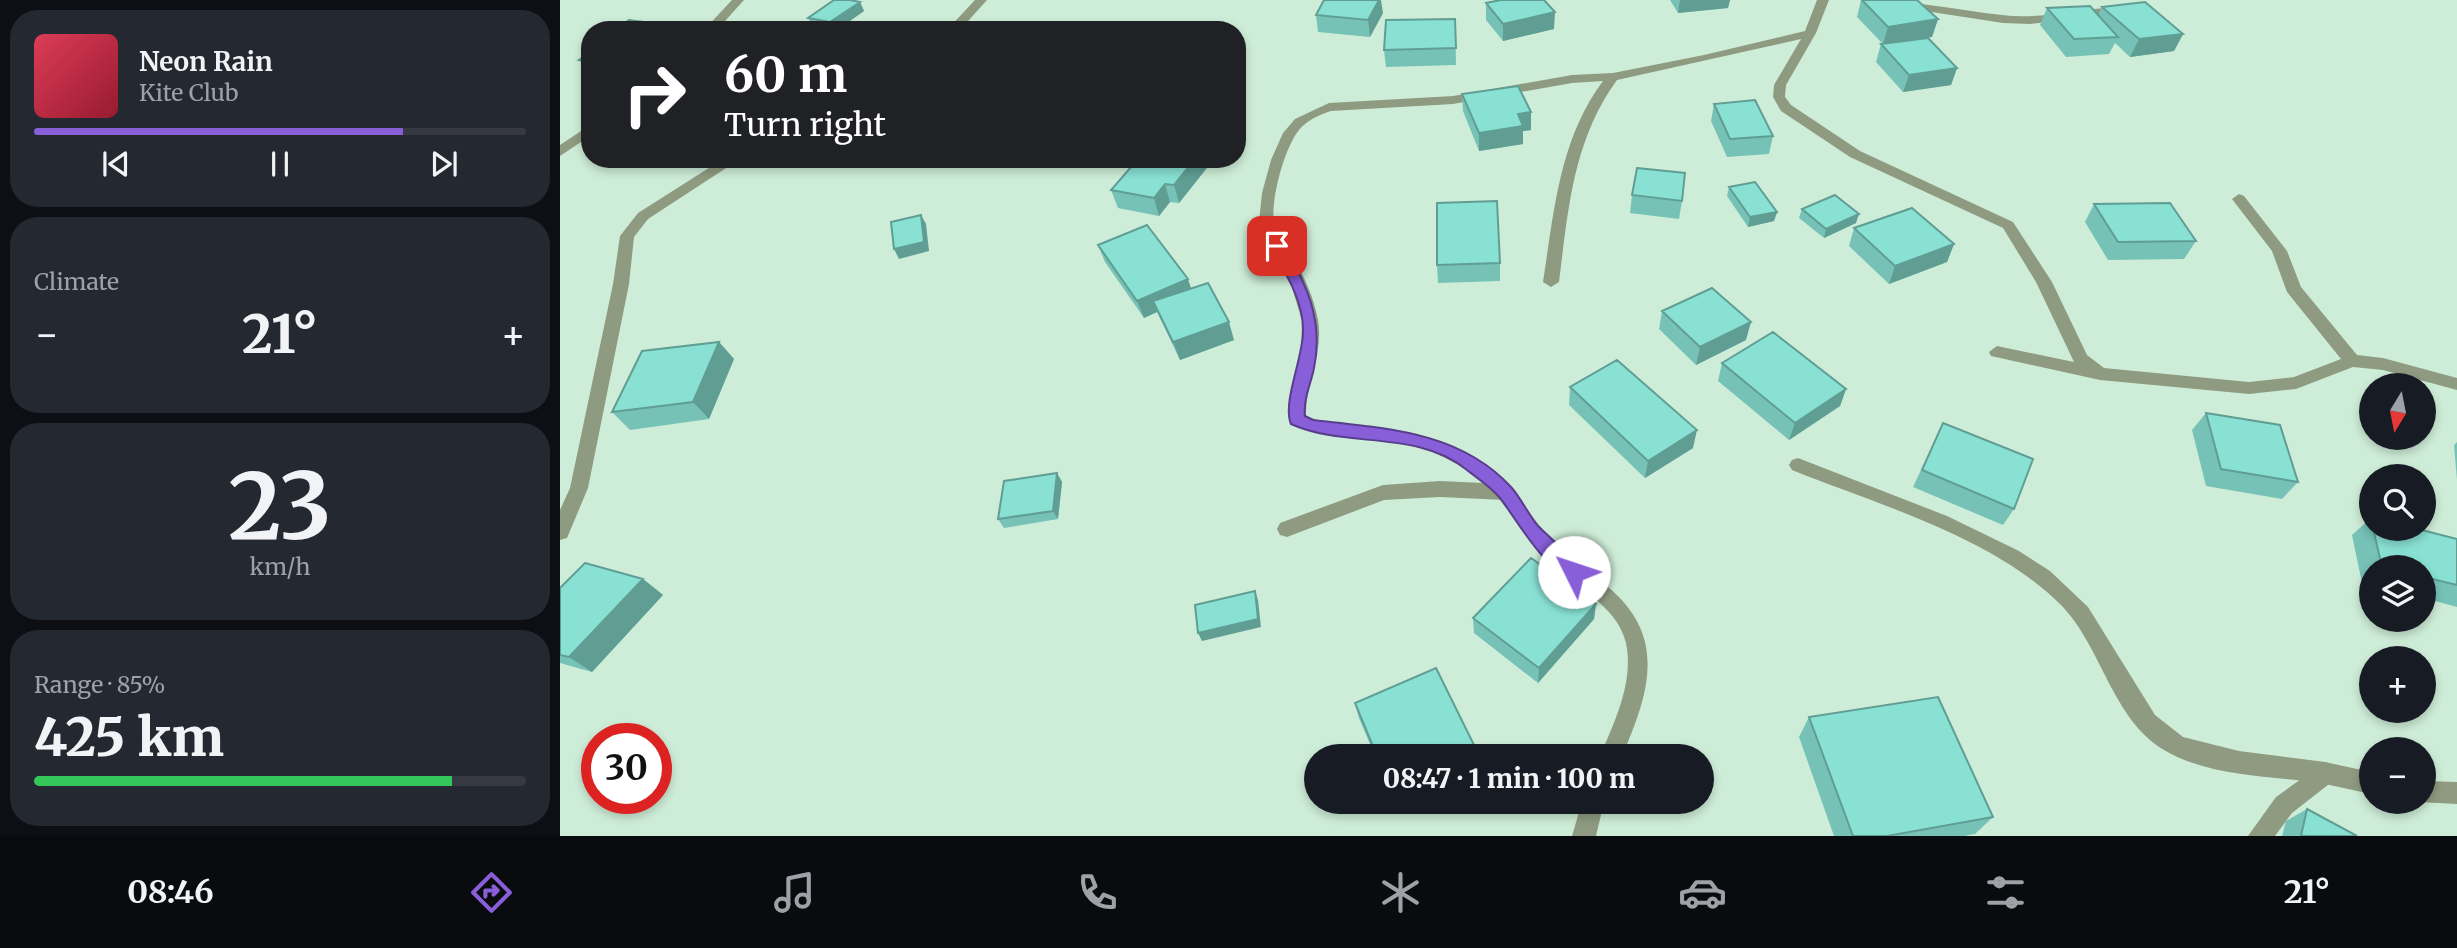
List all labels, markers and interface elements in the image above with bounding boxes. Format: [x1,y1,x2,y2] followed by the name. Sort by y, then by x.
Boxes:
[724,44,847,105] text: 60 m
[139,45,273,78] text: Neon Rain
[609,49,700,140] icon: right
[139,78,238,107] text: Kite Club
[724,105,886,145] text: Turn right
[97,145,135,183] icon: previous
[261,145,299,183] icon: pause
[425,145,463,183] icon: next
[1247,216,1307,276] pin
[1258,227,1296,265] icon: arrive
[34,267,119,296] text: Climate
[242,302,318,367] text: 21°
[34,311,59,358] text: −
[501,311,526,358] text: +
[2359,373,2436,450] north arrow
[2359,373,2436,814] map controls
[228,449,332,564] text: 23
[2359,464,2436,541] button: search
[1537,535,1611,609] position arrow
[250,552,310,581] text: km/h
[2359,555,2436,632] button: layers
[2359,646,2436,723] button: +
[34,670,165,699] text: Range · 85%
[34,705,224,770] text: 425 km
[581,723,672,814] speed limit sign: 30
[2359,737,2436,814] button: −
[1383,762,1635,795] text: 08:47 · 1 min · 100 m
[467,868,516,917] icon: directions
[770,868,819,917] icon: music
[1073,868,1122,917] icon: phone
[1376,868,1425,917] icon: climate
[1678,868,1727,917] icon: car
[1981,868,2030,917] icon: filters
[127,872,214,912] text: 08:46
[2284,872,2330,912] text: 21°

